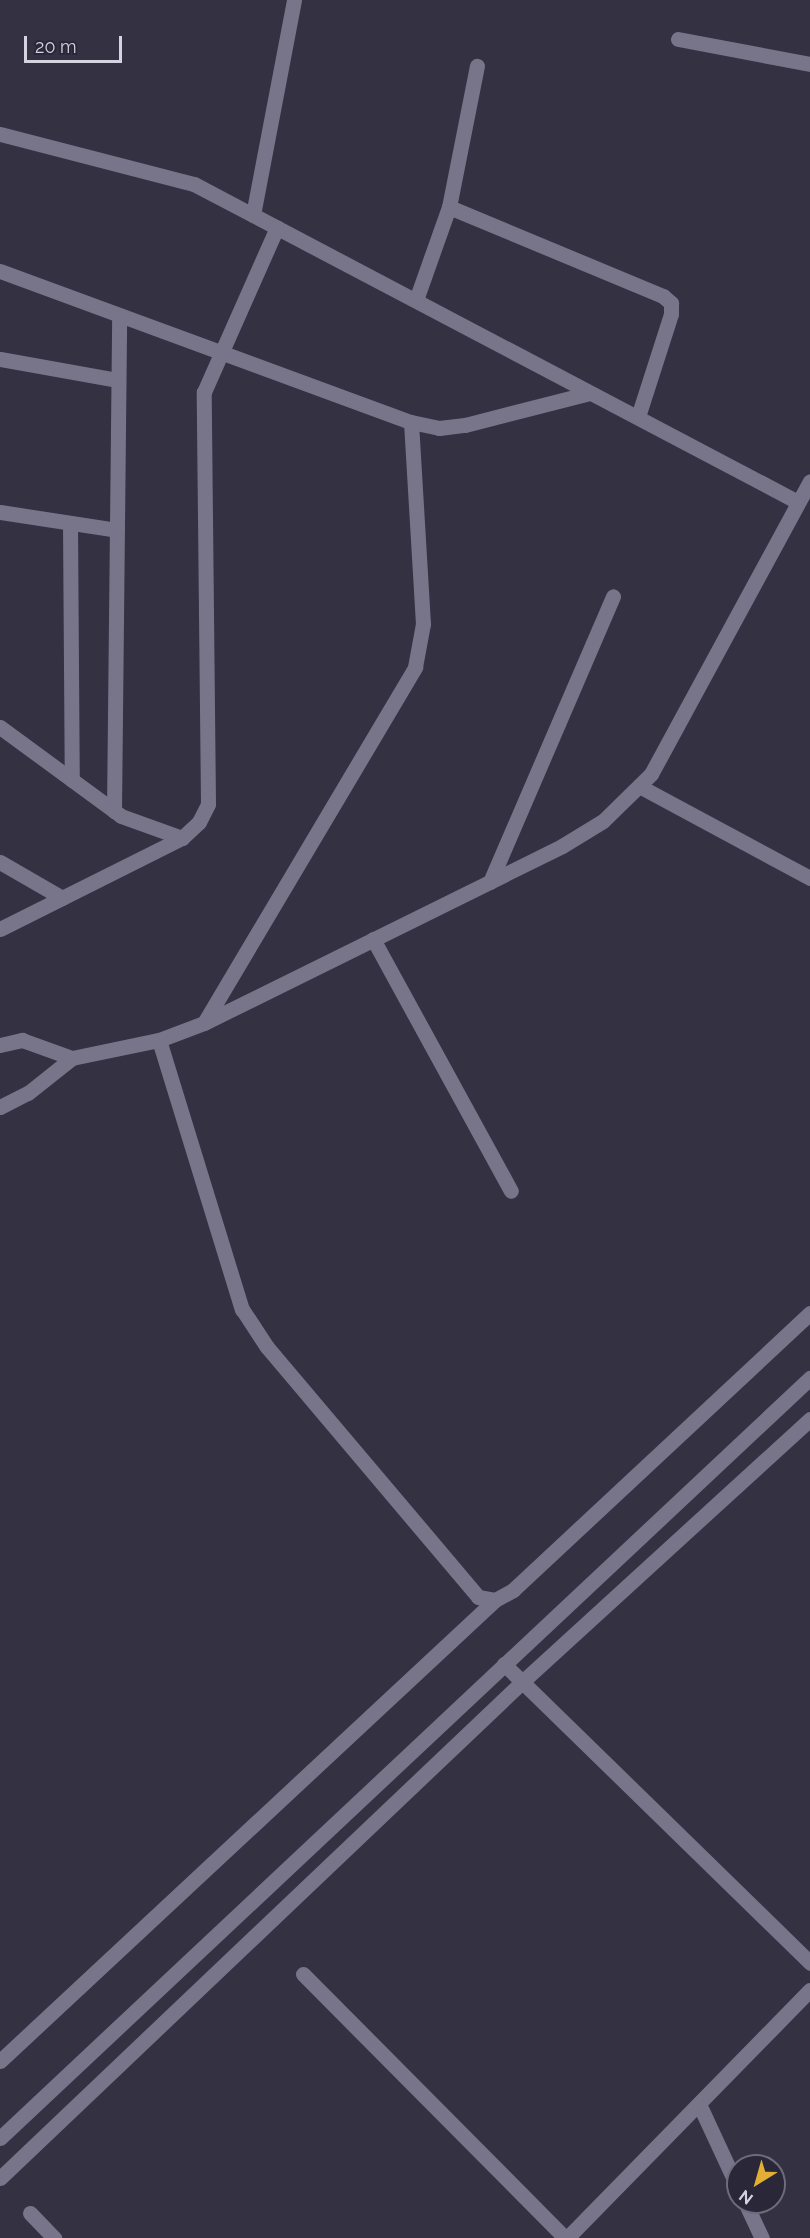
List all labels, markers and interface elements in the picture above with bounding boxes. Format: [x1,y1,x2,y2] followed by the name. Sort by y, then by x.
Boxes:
[27,24,124,62] scale bar
[35,36,77,57] text: 20 m
[726,2154,786,2214] north arrow
[735,2186,757,2208] text: N

